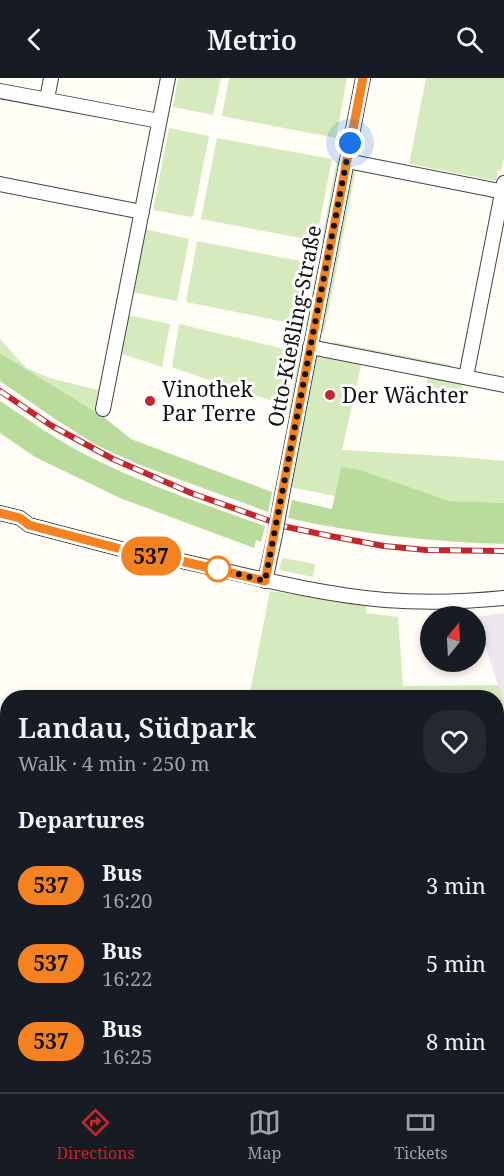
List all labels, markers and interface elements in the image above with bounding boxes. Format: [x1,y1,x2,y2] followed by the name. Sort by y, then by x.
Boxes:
[207,21,297,58] text: Metrio
[18,23,51,56] icon: back
[453,23,486,56] icon: search
[335,128,365,158] your location
[261,223,327,429] street label: Otto-Kießling-Straße
[162,375,256,427] place label: Vinothek Par Terre
[342,381,468,409] place label: Der Wächter
[323,388,337,402] marker: Der Wächter
[143,394,157,408] marker: Vinothek Par Terre
[116,536,186,576] line badge: 537
[133,542,169,570] text: 537
[205,556,231,582] unlabelled marker
[420,606,486,672] north arrow
[420,606,486,672] map controls
[18,708,256,746] text: Landau, Südpark
[423,710,486,773] button: heart
[18,750,210,777] text: Walk · 4 min · 250 m
[18,804,145,834] text: Departures
[102,857,142,887] text: Bus
[426,870,486,900] text: 3 min
[33,871,69,899] text: 537
[102,887,152,914] text: 16:20
[102,935,142,965] text: Bus
[426,948,486,978] text: 5 min
[33,949,69,977] text: 537
[102,965,152,992] text: 16:22
[102,1013,142,1043] text: Bus
[426,1026,486,1056] text: 8 min
[33,1027,69,1055] text: 537
[102,1043,152,1070] text: 16:25
[56,1106,135,1164] tab: Directions
[248,1106,281,1164] tab: Map
[394,1106,448,1164] tab: Tickets

